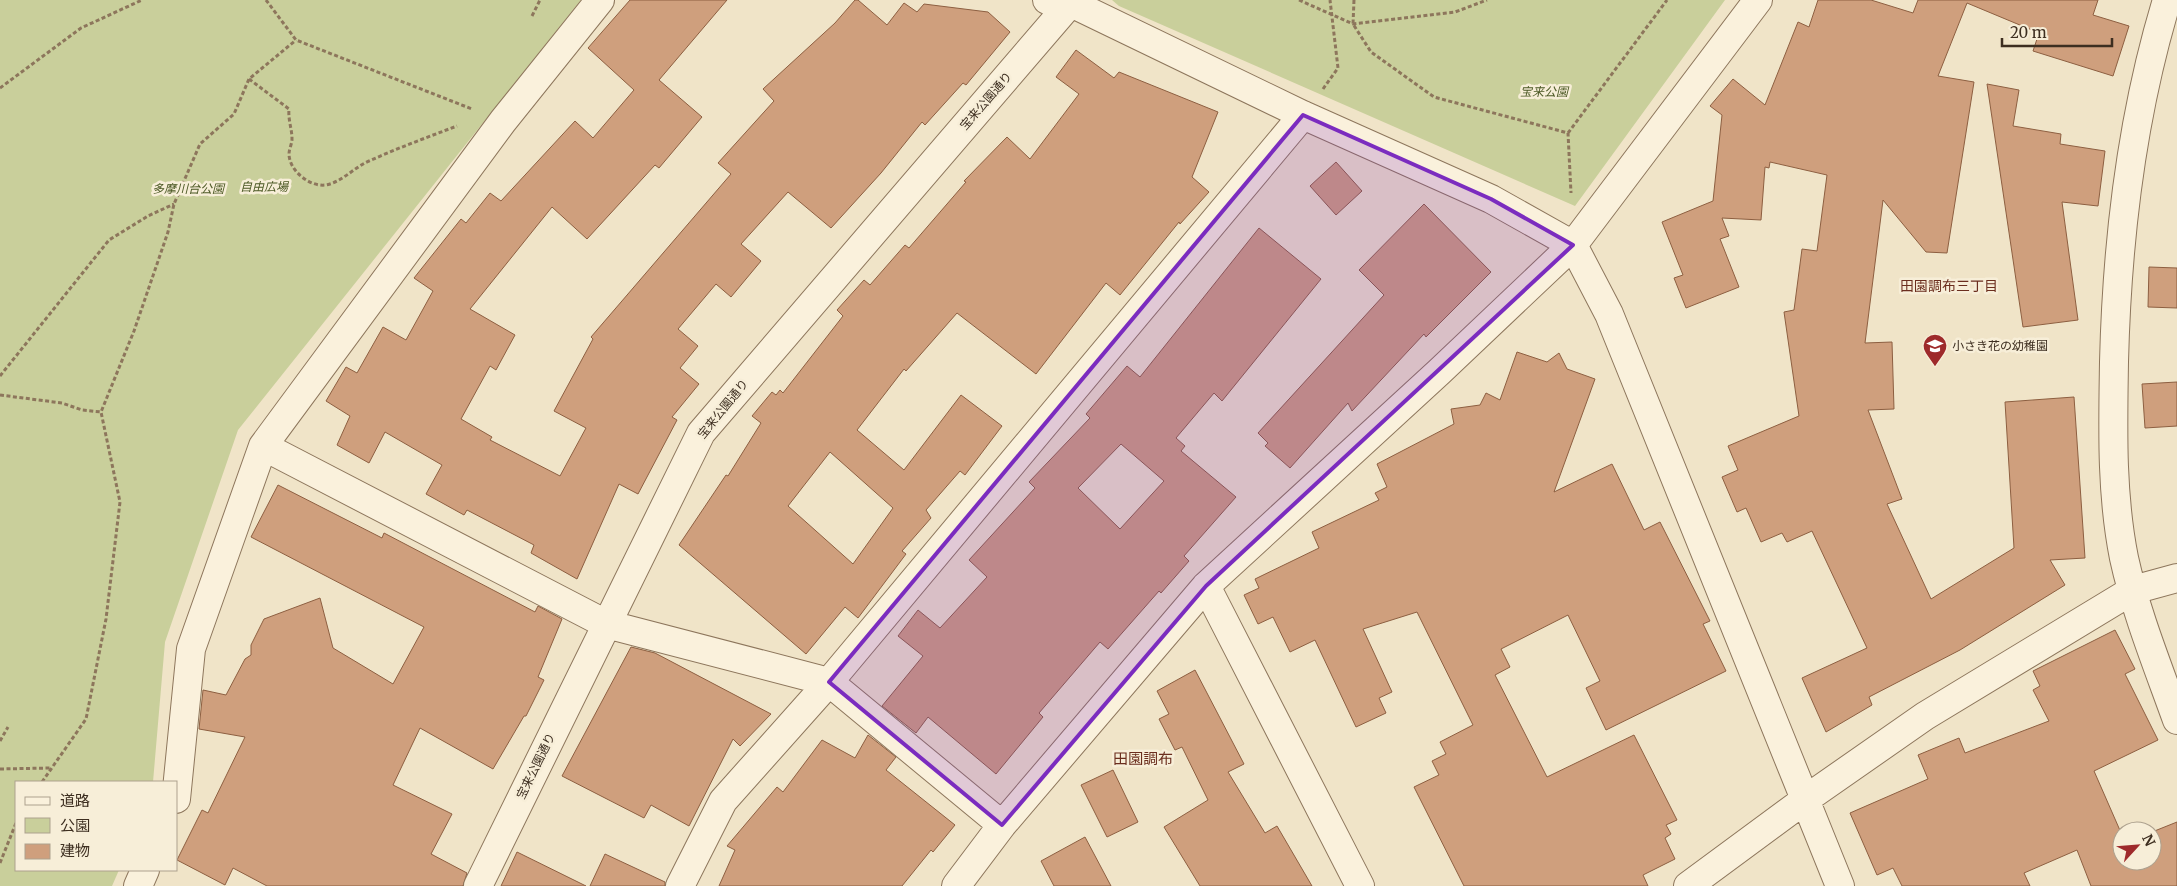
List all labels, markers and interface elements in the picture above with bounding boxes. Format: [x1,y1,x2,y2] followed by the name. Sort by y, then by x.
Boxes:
[2002,15,2112,47] scale bar
[2010,23,2047,42] text: 20 m
[956,69,1015,133] street label: 宝来公園通り
[1520,84,1570,99] park label: 宝来公園
[240,179,290,194] park label: 自由広場
[152,181,226,196] park label: 多摩川台公園
[1900,277,1998,295] district label: 田園調布三丁目
[1922,333,1948,367] school or university icon: 小さき花の幼稚園
[1952,338,2048,353] place label: 小さき花の幼稚園
[694,376,751,441] street label: 宝来公園通り
[513,730,558,801] street label: 宝来公園通り
[1113,749,1173,768] district label: 田園調布
[15,781,178,871] legend
[60,791,90,810] text: 道路
[60,816,90,835] text: 公園
[2112,821,2162,871] north arrow
[2138,831,2159,849] text: N
[60,841,90,860] text: 建物

